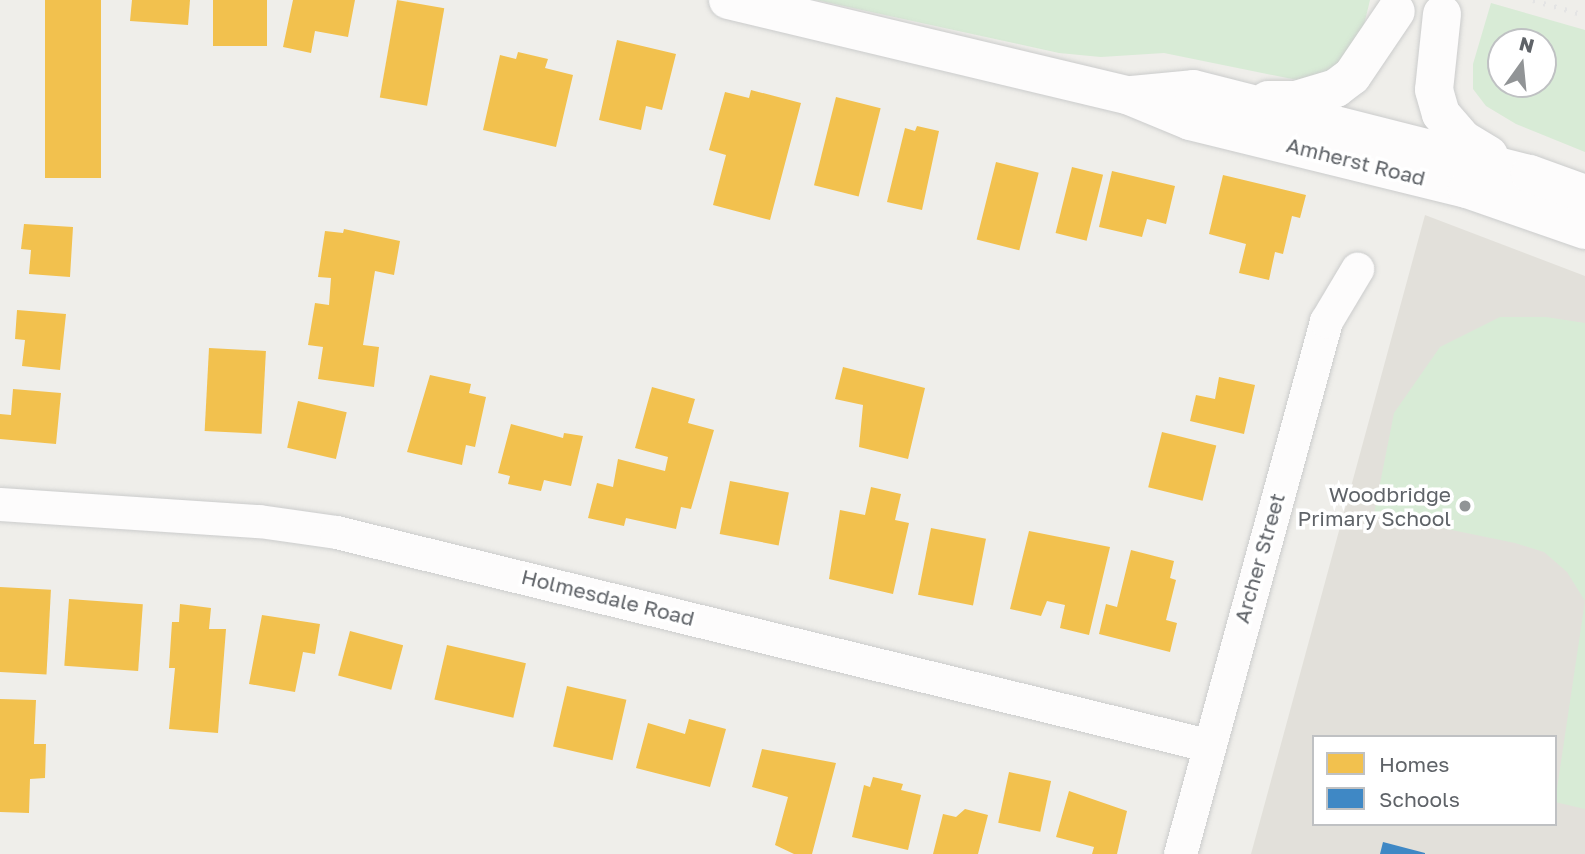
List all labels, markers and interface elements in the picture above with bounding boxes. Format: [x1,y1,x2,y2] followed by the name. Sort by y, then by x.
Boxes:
[1487,28,1557,98] north arrow
[1517,31,1537,57] text: N
[1284,132,1428,190] street label: Amherst Road
[1297,481,1451,531] place label: Woodbridge Primary School
[1228,490,1290,626] street label: Archer Street
[1457,498,1473,514] marker: Woodbridge Primary School
[519,563,697,631] street label: Holmesdale Road
[1312,735,1557,826] legend
[1379,751,1449,777] text: Homes
[1379,786,1460,812] text: Schools

